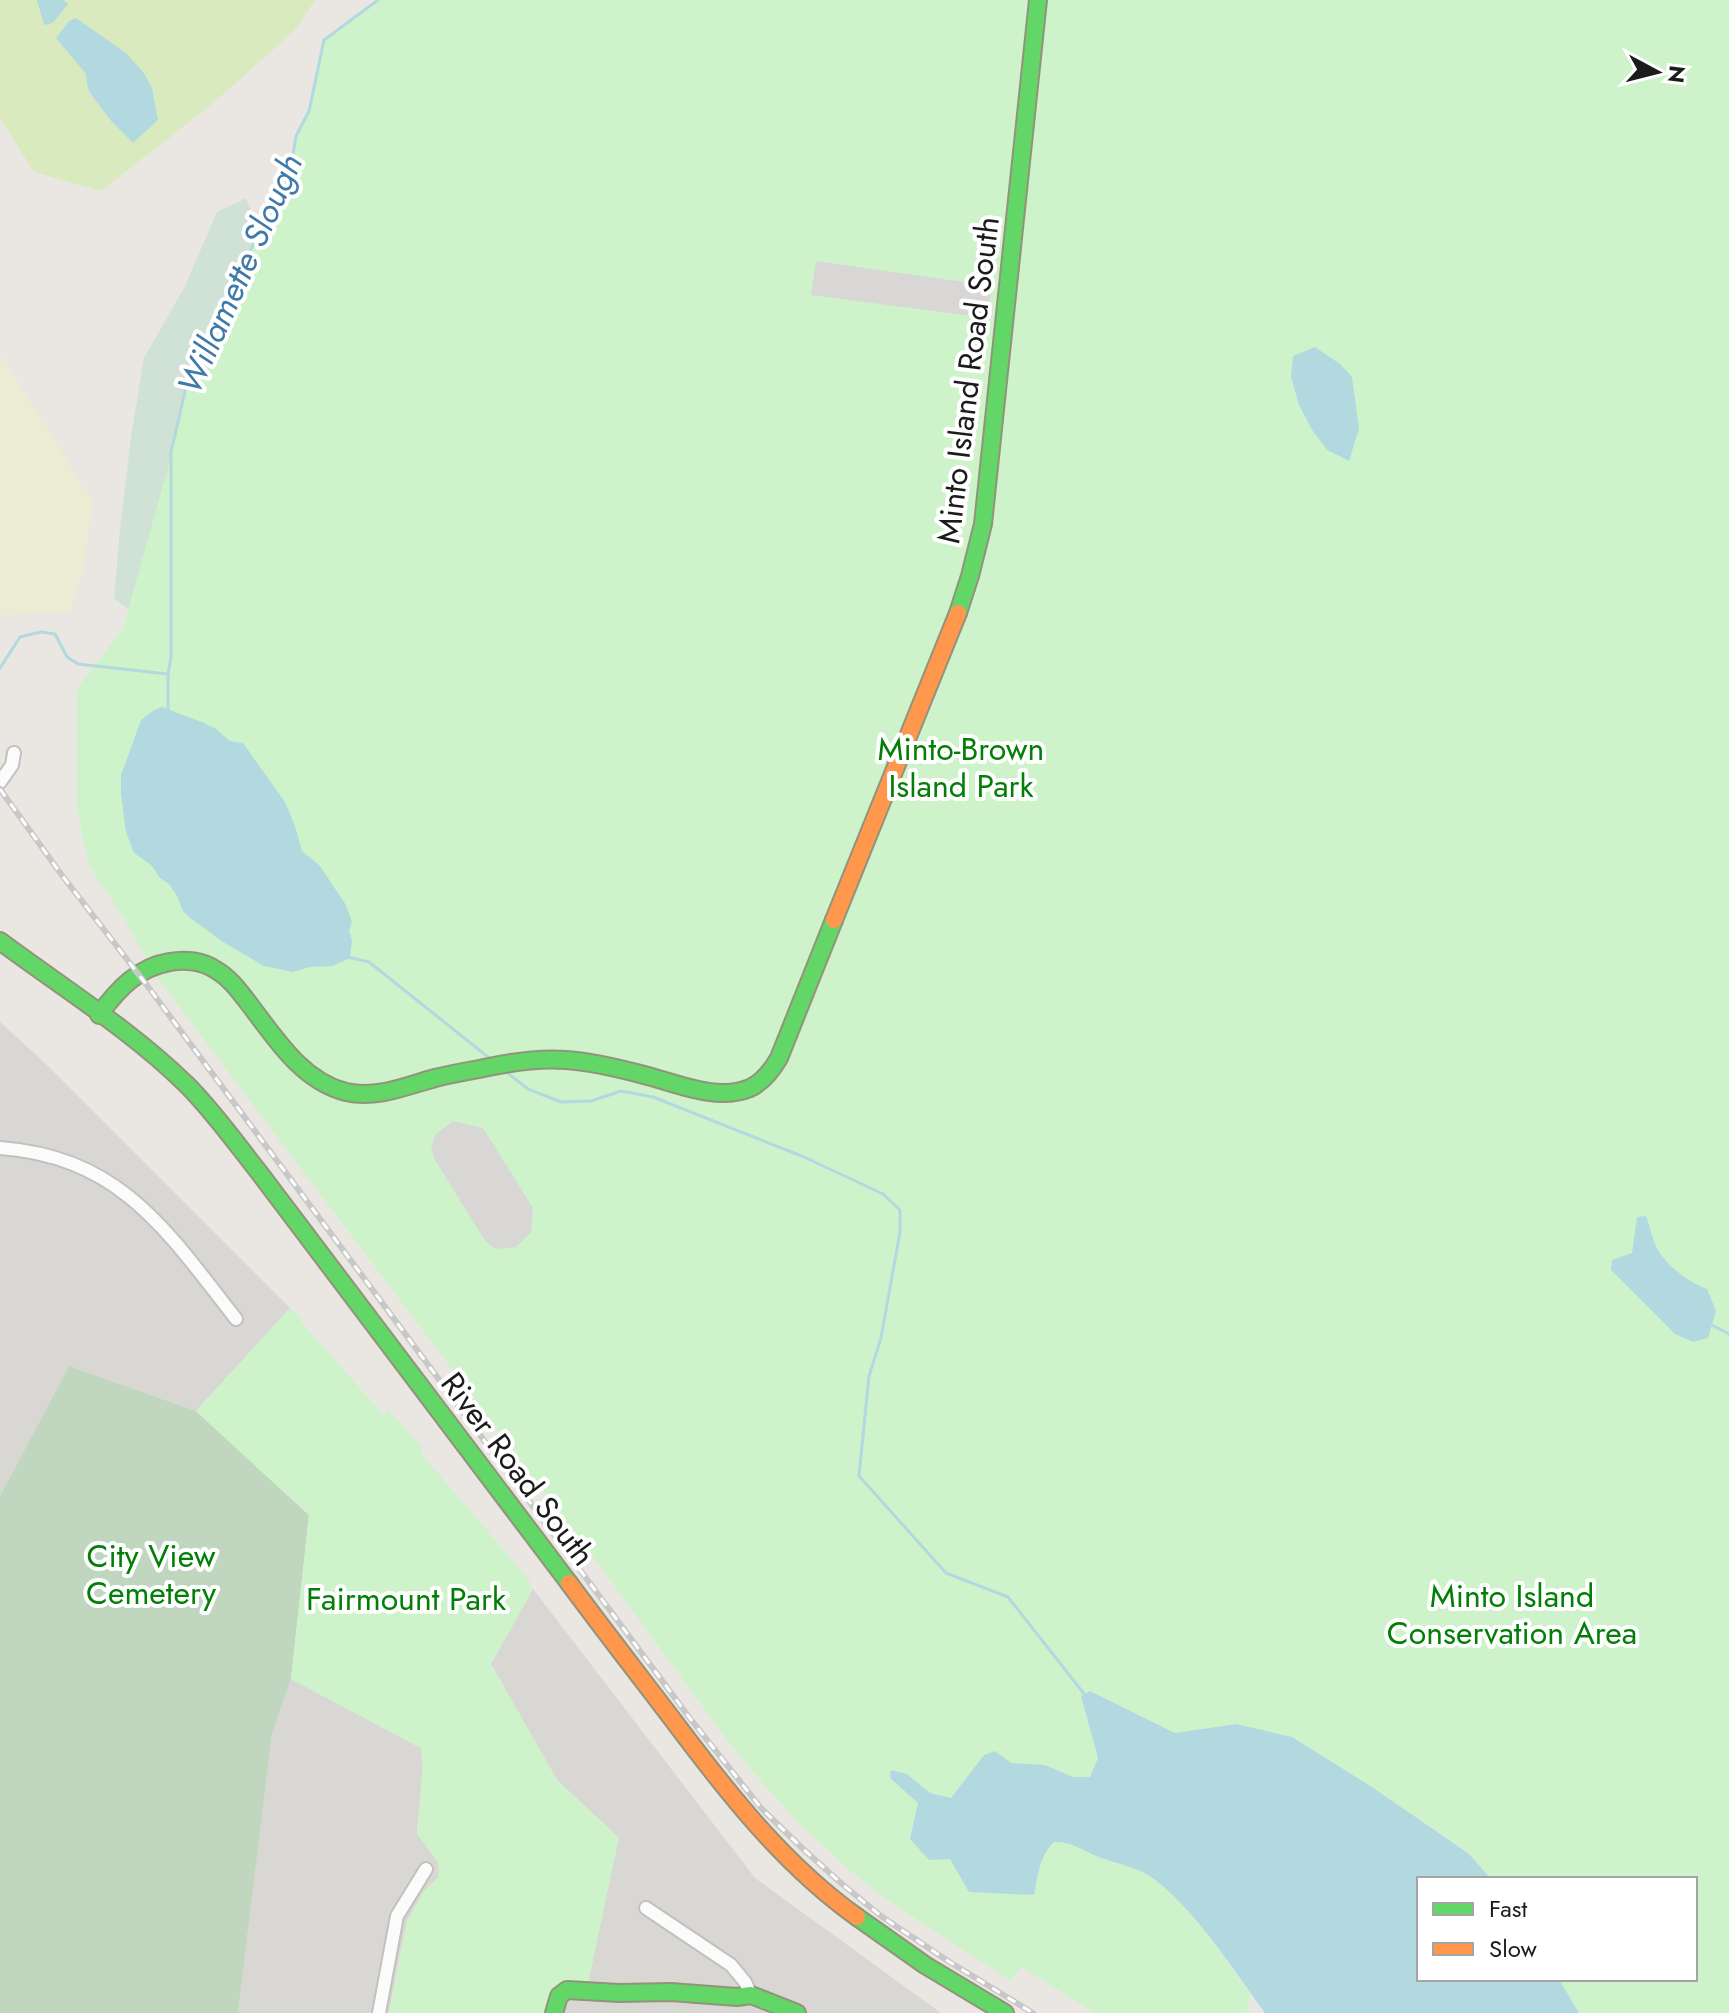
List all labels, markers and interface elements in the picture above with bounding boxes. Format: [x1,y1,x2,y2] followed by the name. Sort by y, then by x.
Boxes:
[1617,32,1697,112] north arrow
[1660,64,1694,85] text: N
[165,146,315,402] water label: Willamette Slough
[925,214,1011,546] street label: Minto Island Road South
[878,726,1044,809] park label: Minto-Brown Island Park
[430,1363,606,1575] street label: River Road South
[86,1533,217,1616] park label: City View Cemetery
[1387,1573,1637,1656] park label: Minto Island Conservation Area
[306,1576,507,1622] park label: Fairmount Park
[1417,1877,1697,1981] legend
[1489,1891,1527,1926] text: Fast
[1489,1931,1537,1966] text: Slow

